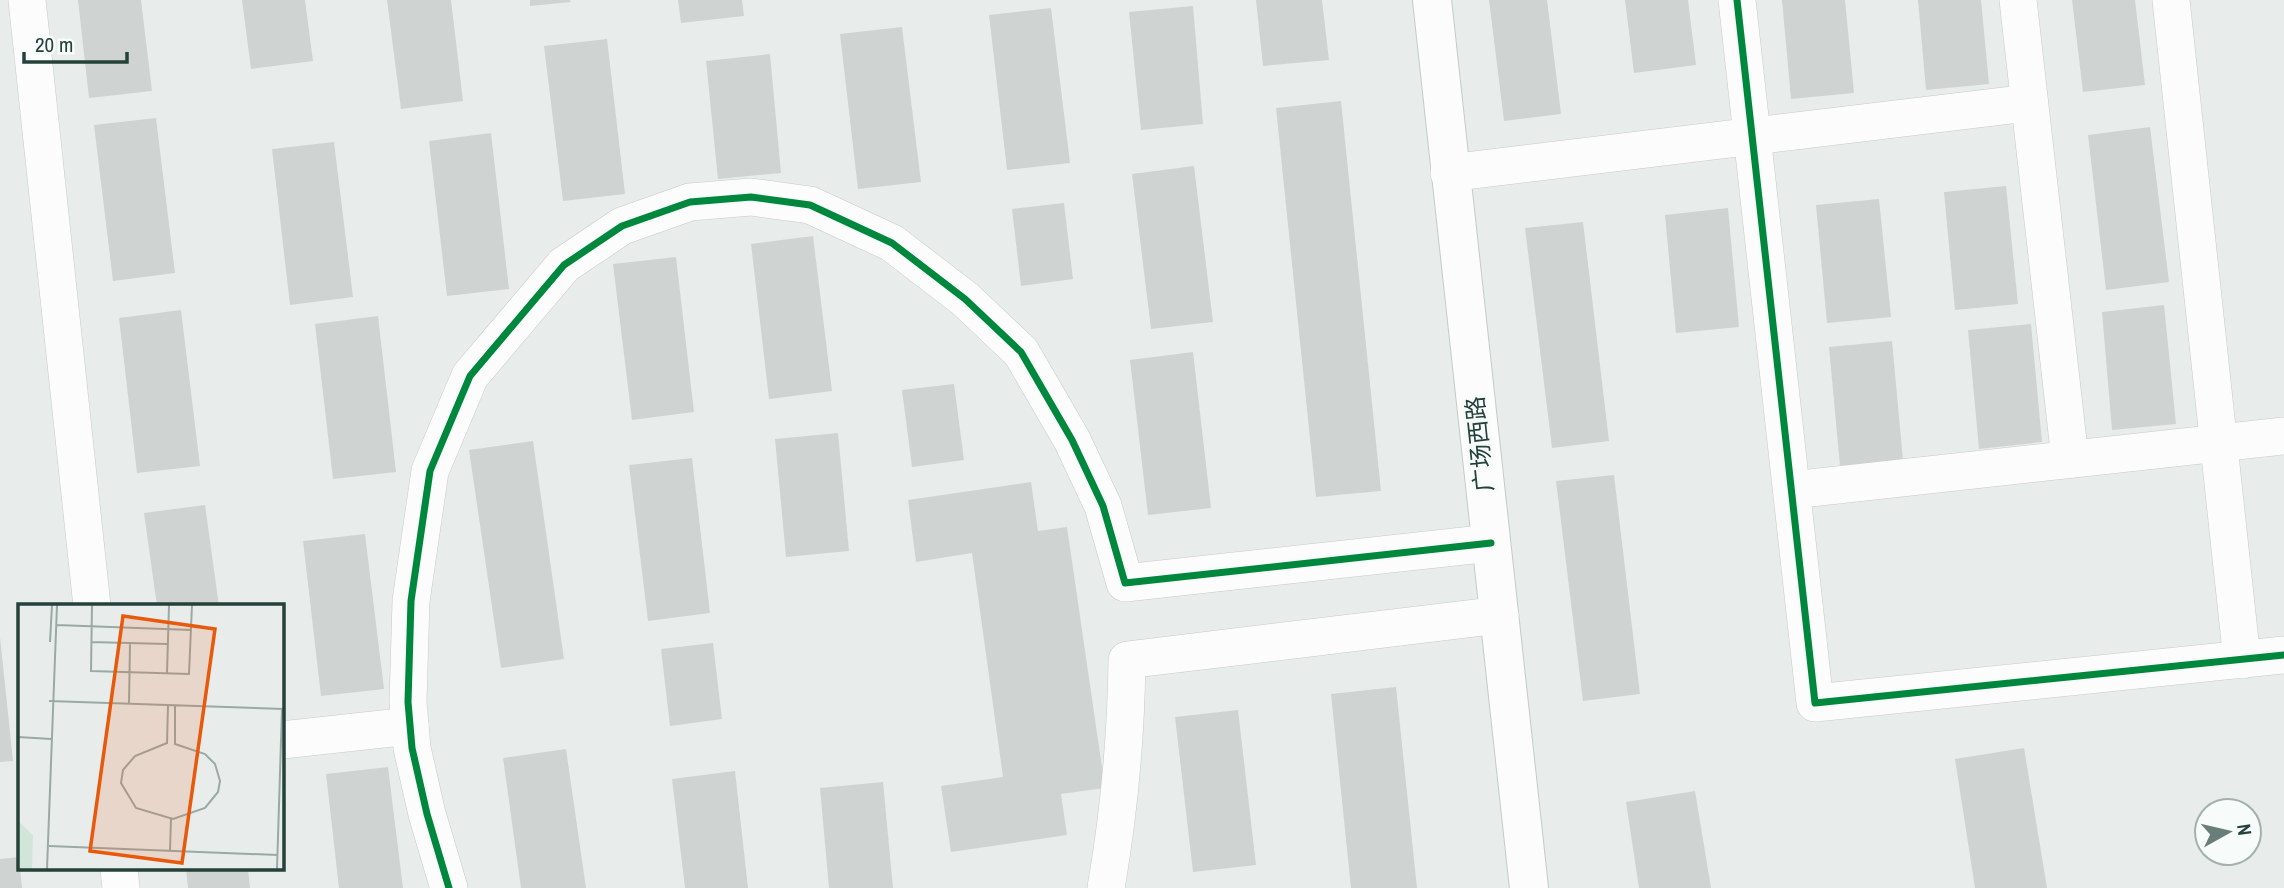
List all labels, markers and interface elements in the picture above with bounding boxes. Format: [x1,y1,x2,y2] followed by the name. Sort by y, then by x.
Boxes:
[24,21,128,65] scale bar
[35,30,73,59] text: 20 m
[1458,395,1500,494] street label: 广场西路
[18,604,284,870] inset map
[2193,797,2263,867] north arrow
[2231,822,2258,837] text: N

